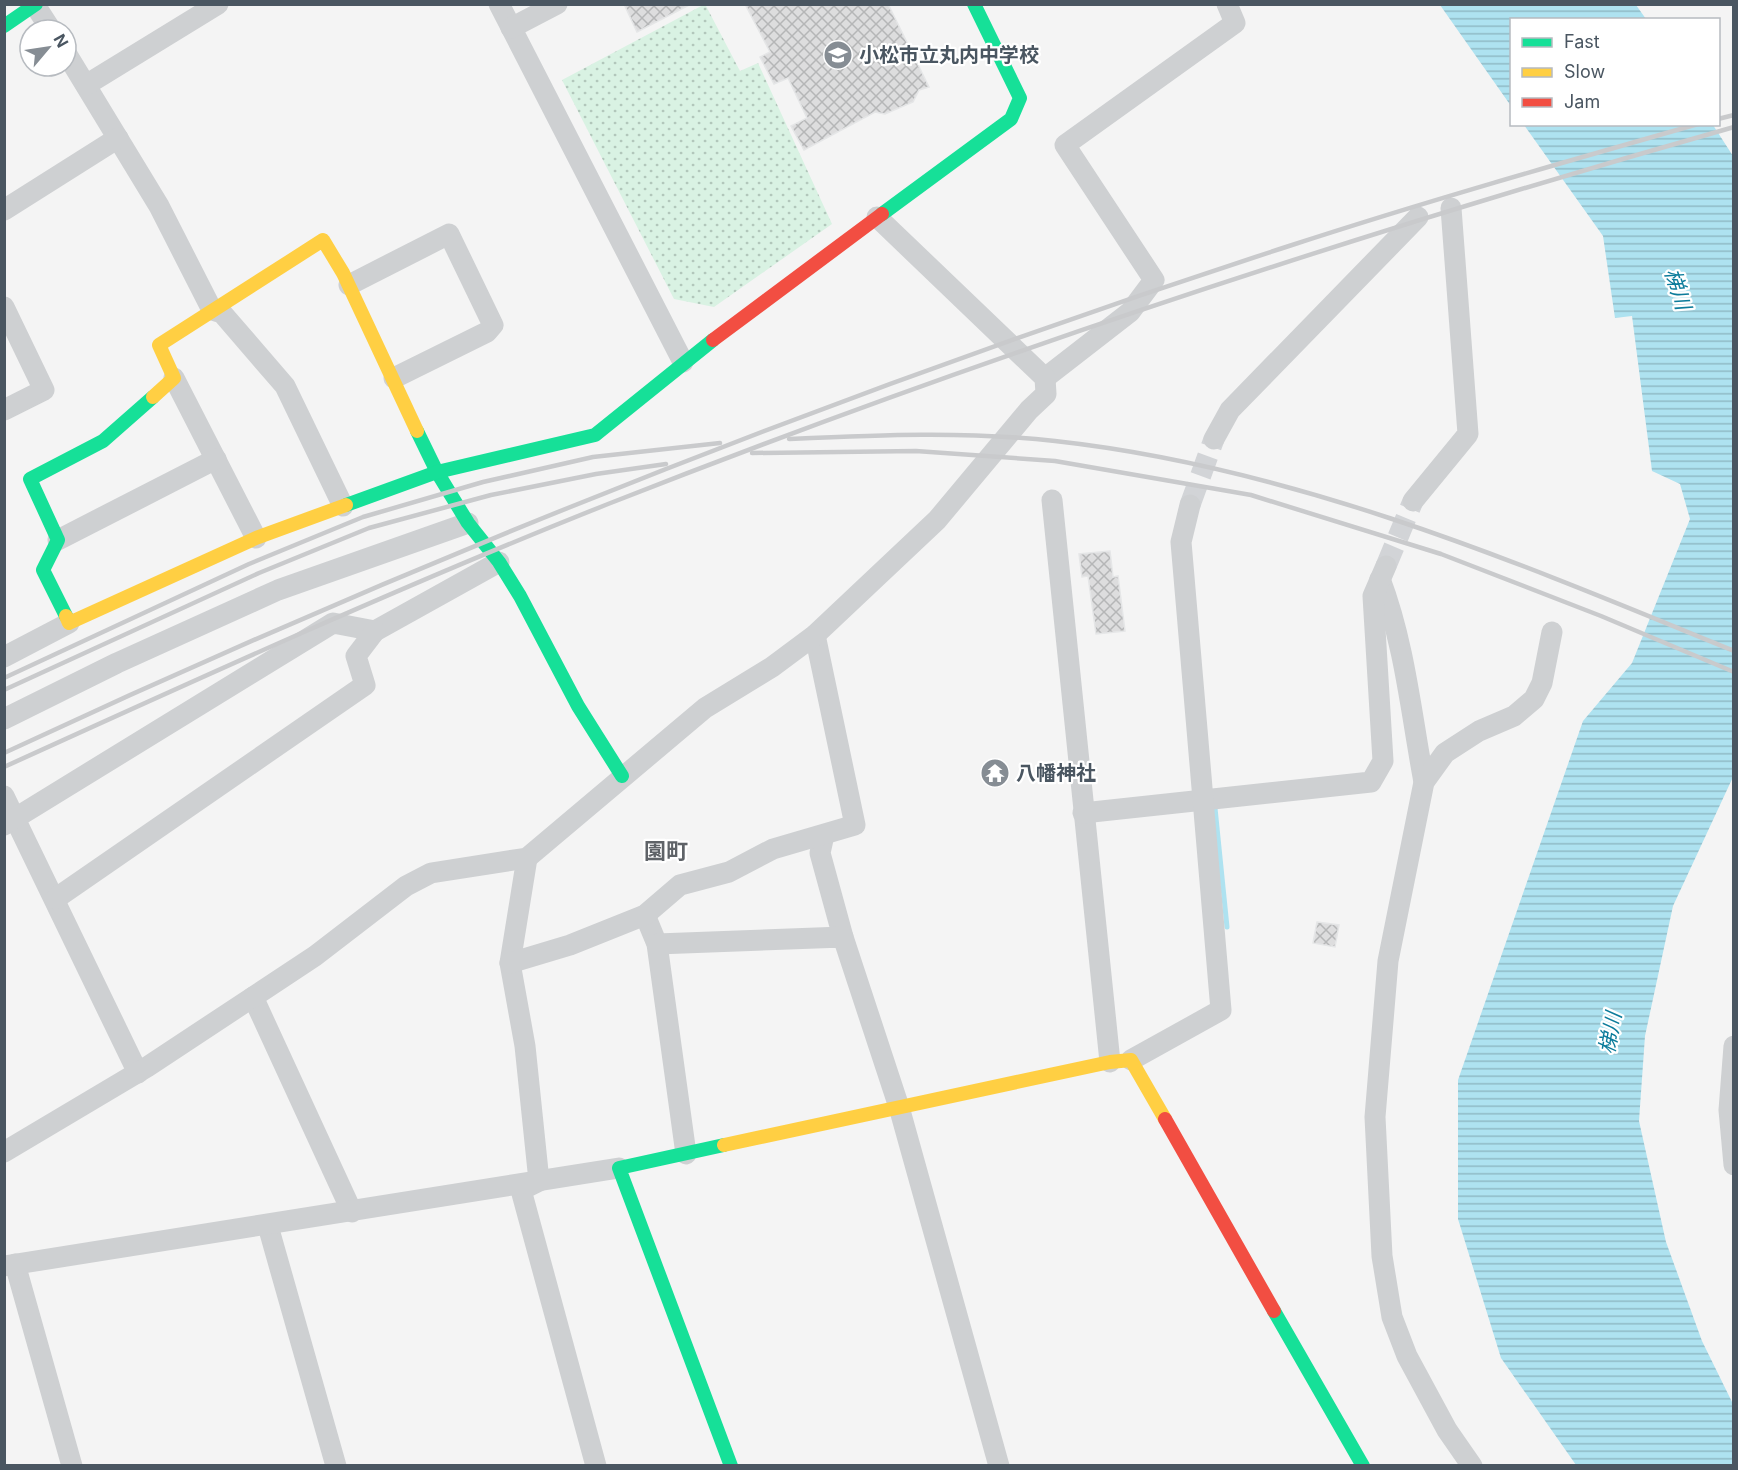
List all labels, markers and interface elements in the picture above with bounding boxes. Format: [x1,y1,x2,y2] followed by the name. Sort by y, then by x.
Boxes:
[18,18,78,78] north arrow
[1510,18,1720,126] legend
[49,31,73,51] text: N
[1564,31,1600,52] text: Fast
[822,39,854,71] school or university icon: 小松市立丸内中学校
[859,43,1039,67] place label: 小松市立丸内中学校
[1564,61,1605,82] text: Slow
[1564,91,1600,112] text: Jam
[1660,265,1697,315] water label: 梯川
[979,757,1011,789] temple icon: 八幡神社
[1016,761,1096,785] place label: 八幡神社
[644,838,688,864] district label: 園町
[1594,1008,1626,1056] water label: 梯川

